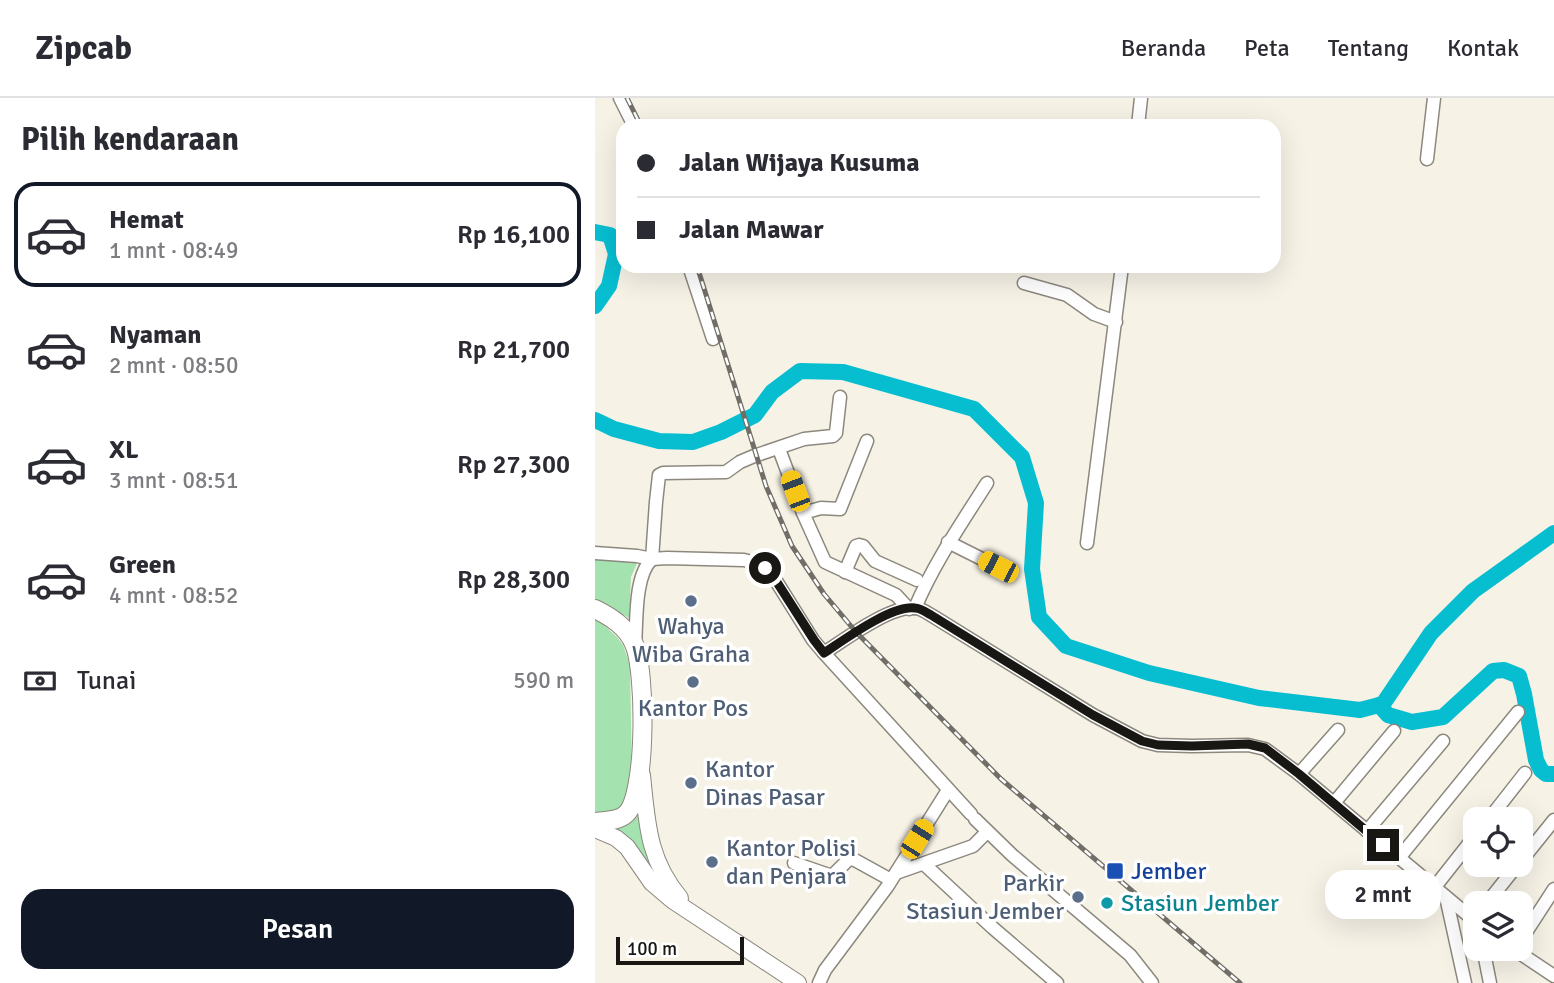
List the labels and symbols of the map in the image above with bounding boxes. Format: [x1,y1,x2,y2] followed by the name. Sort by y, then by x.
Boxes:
[778,468,813,514] car
[975,548,1022,586] car
[749,552,781,584] route start
[683,593,699,609] marker: Wahya Wiba Graha
[632,611,750,669] place label: Wahya Wiba Graha
[685,674,701,690] marker: Kantor Pos
[638,693,748,723] place label: Kantor Pos
[705,754,825,812] place label: Kantor Dinas Pasar
[683,775,699,791] marker: Kantor Dinas Pasar
[897,816,938,862] car
[1367,829,1399,861] route end
[726,833,856,891] place label: Kantor Polisi dan Penjara
[704,854,720,870] marker: Kantor Polisi dan Penjara
[1131,856,1207,886] place label: Jember
[1105,861,1125,881] marker: Jember
[906,868,1064,926] place label: Parkir Stasiun Jember
[1325,870,1441,918] callout: 2 mnt
[1121,888,1279,918] place label: Stasiun Jember
[1070,889,1086,905] marker: Parkir Stasiun Jember
[1099,895,1115,911] marker: Stasiun Jember
[616,934,744,966] scale bar

